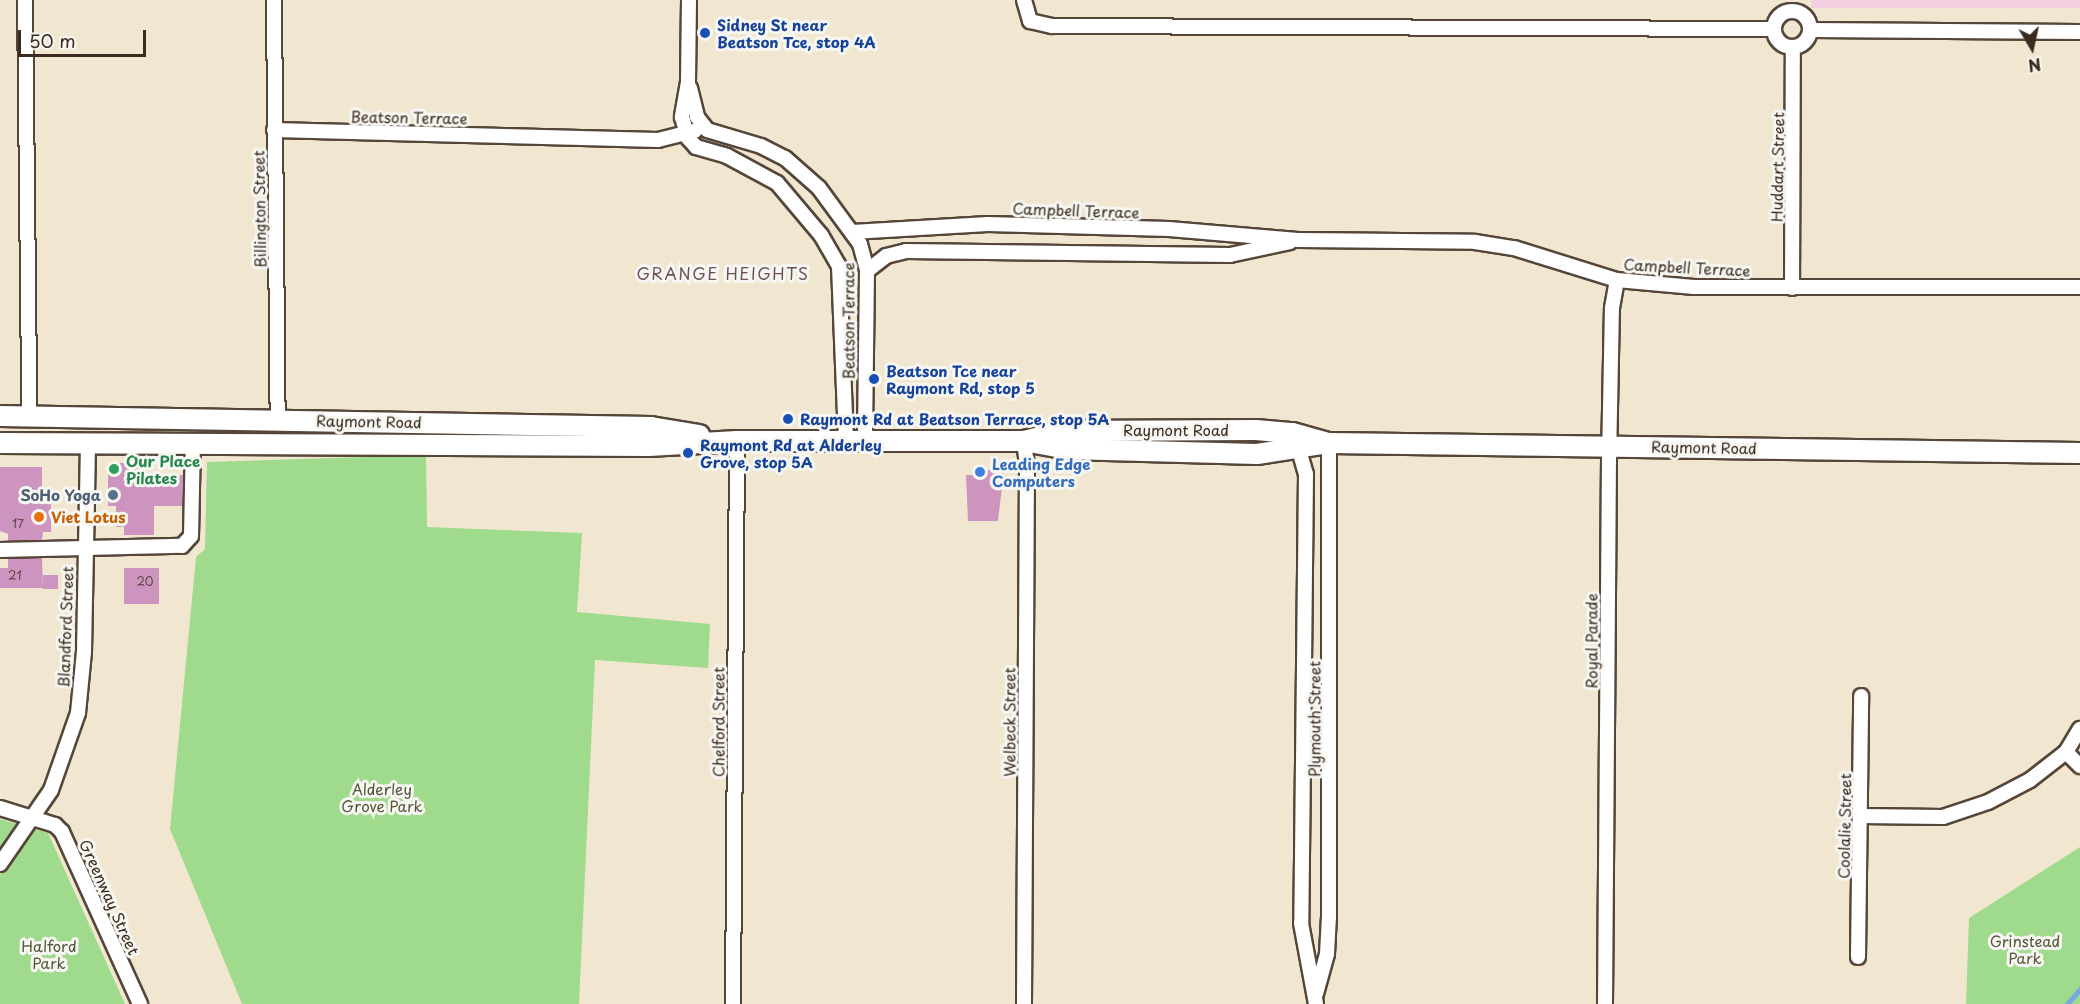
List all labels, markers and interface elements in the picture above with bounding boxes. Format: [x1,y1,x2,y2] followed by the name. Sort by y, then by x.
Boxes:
[717,15,876,50] place label: Sidney St near Beatson Tce, stop 4A
[21,18,148,56] scale bar
[2002,18,2062,78] north arrow
[698,26,712,40] marker: Sidney St near Beatson Tce, stop 4A
[29,27,76,54] text: 50 m
[2027,53,2043,79] text: N
[350,107,468,127] street label: Beatson Terrace
[1767,112,1787,222] street label: Huddart Street
[249,150,269,268] street label: Billington Street
[1012,199,1140,221] street label: Campbell Terrace
[1623,255,1751,279] street label: Campbell Terrace
[637,263,809,283] district label: GRANGE HEIGHTS
[839,263,857,379] street label: Beatson Terrace
[886,361,1035,396] place label: Beatson Tce near Raymont Rd, stop 5
[867,372,881,386] marker: Beatson Tce near Raymont Rd, stop 5
[800,410,1111,428] place label: Raymont Rd at Beatson Terrace, stop 5A
[316,411,422,431] street label: Raymont Road
[781,412,795,426] marker: Raymont Rd at Beatson Terrace, stop 5A
[1123,421,1229,439] street label: Raymont Road
[700,435,882,470] place label: Raymont Rd at Alderley Grove, stop 5A
[1651,437,1757,457] street label: Raymont Road
[681,446,695,460] marker: Raymont Rd at Alderley Grove, stop 5A
[126,451,201,486] place label: Our Place Pilates
[992,454,1091,489] place label: Leading Edge Computers
[107,462,121,476] marker: Our Place Pilates
[973,465,987,479] marker: Leading Edge Computers
[21,486,101,504] place label: SoHo Yoga
[106,488,120,502] marker: SoHo Yoga
[51,508,127,526] place label: Viet Lotus
[32,510,46,524] marker: Viet Lotus
[12,517,24,531] house number: 17
[54,566,76,688] street label: Blandford Street
[8,569,22,583] house number: 21
[136,575,154,589] house number: 20
[1582,594,1600,688] street label: Royal Parade
[1305,661,1323,777] street label: Plymouth Street
[709,667,727,777] street label: Chelford Street
[1000,667,1018,777] street label: Welbeck Street
[1834,772,1854,880] street label: Coolalie Street
[341,779,423,814] park label: Alderley Grove Park
[76,836,144,958] street label: Greenway Street
[1990,931,2060,966] park label: Grinstead Park
[21,936,77,971] park label: Halford Park

